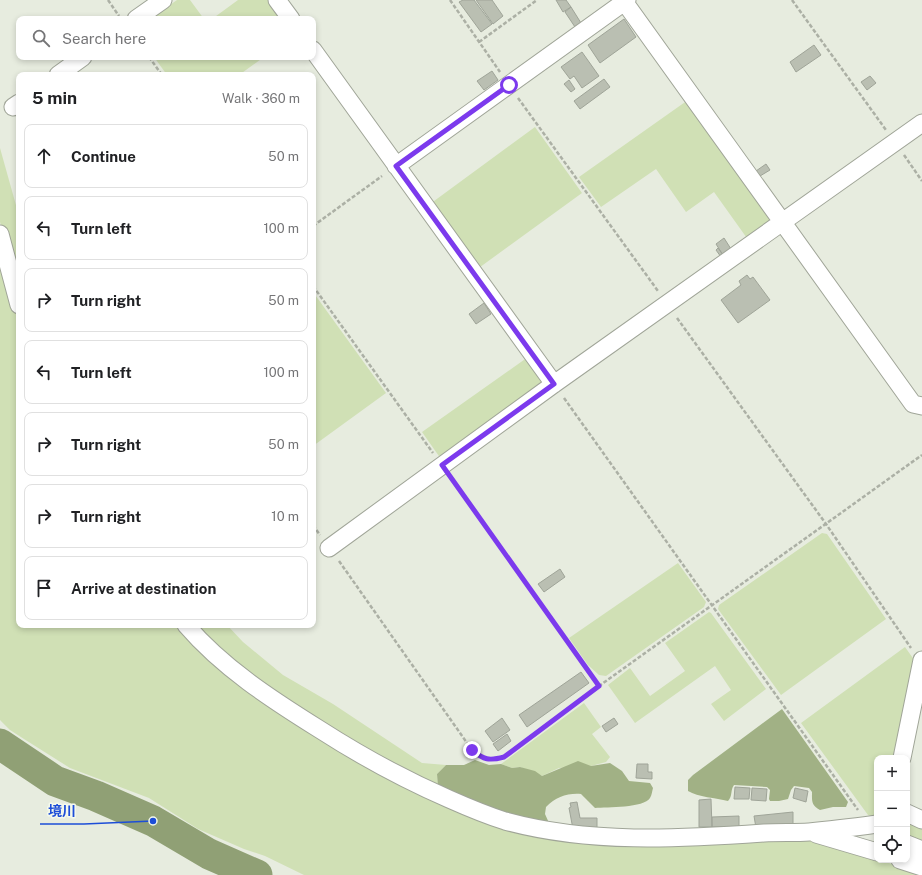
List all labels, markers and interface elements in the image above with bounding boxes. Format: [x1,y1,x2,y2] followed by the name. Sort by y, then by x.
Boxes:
[16,16,316,60] search box
[30,27,52,49] icon: search
[62,30,146,47] text: Search here
[500,76,518,94] route start
[32,88,77,108] text: 5 min
[222,91,300,106] text: Walk · 360 m
[33,145,55,167] icon: ahead
[71,148,136,165] text: Continue
[268,149,299,164] text: 50 m
[33,217,55,239] icon: left
[71,220,132,237] text: Turn left
[263,221,299,236] text: 100 m
[33,289,55,311] icon: right
[71,292,141,309] text: Turn right
[268,293,299,308] text: 50 m
[33,361,55,383] icon: left
[71,364,132,381] text: Turn left
[263,365,299,380] text: 100 m
[33,433,55,455] icon: right
[71,436,141,453] text: Turn right
[268,437,299,452] text: 50 m
[33,505,55,527] icon: right
[71,508,141,525] text: Turn right
[271,509,299,524] text: 10 m
[33,577,55,599] icon: arrive
[71,580,216,597] text: Arrive at destination
[463,741,481,759] route end
[874,755,910,863] map controls
[874,755,910,791] button: +
[874,791,910,827] button: −
[40,798,84,824] callout: 境川
[48,803,76,819] text: 境川
[874,827,910,863] button: locate

